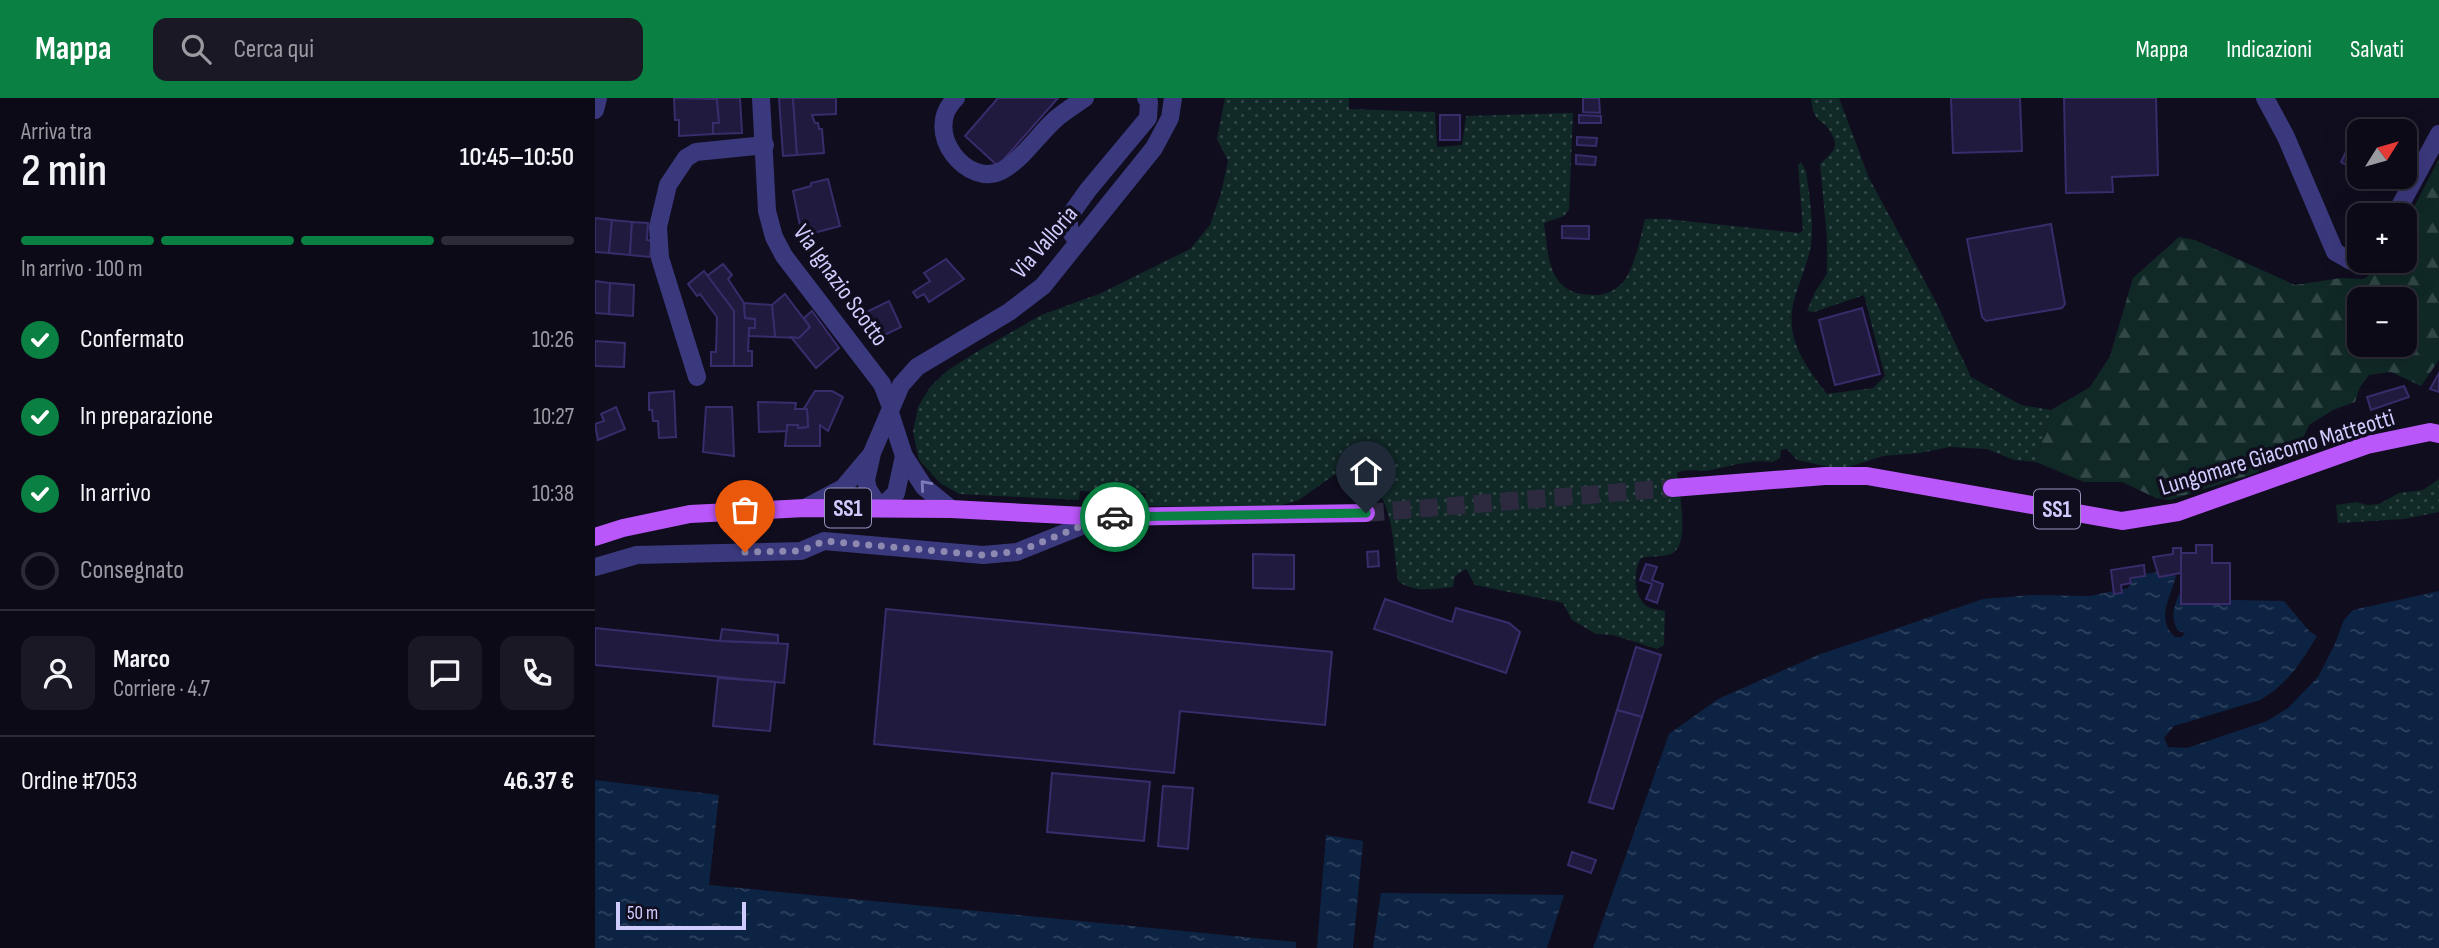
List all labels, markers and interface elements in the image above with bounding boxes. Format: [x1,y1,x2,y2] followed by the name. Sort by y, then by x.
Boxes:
[153,18,643,81] search box
[35,29,111,69] text: Mappa
[177,30,215,68] icon: search
[233,34,314,65] text: Cerca qui
[2136,35,2188,64] text: Mappa
[2226,35,2312,64] text: Indicazioni
[2350,35,2404,64] text: Salvati
[21,118,92,146] text: Arriva tra
[2347,119,2417,189] north arrow
[2347,119,2417,357] map controls
[460,142,574,173] text: 10:45–10:50
[21,144,107,199] text: 2 min
[1005,200,1084,285] street label: Via Valloria
[2347,203,2417,273] button: +
[787,219,894,352] street label: Via Ignazio Scotto
[21,255,143,283] text: In arrivo · 100 m
[2347,287,2417,357] button: −
[21,321,59,359] icon: check
[80,324,184,355] text: Confermato
[532,326,574,354] text: 10:26
[21,398,59,436] icon: check
[80,401,213,432] text: In preparazione
[533,403,574,431] text: 10:27
[2156,403,2398,502] street label: Lungomare Giacomo Matteotti
[1336,441,1396,513] pin
[1347,452,1385,490] icon: home
[21,475,59,513] icon: check
[80,478,151,509] text: In arrivo
[532,480,574,508] text: 10:38
[715,480,775,552] pin
[921,480,933,493] one-way arrow
[1080,482,1150,552] courier
[825,488,871,528] road number: SS1
[2034,490,2080,528] road number: SS1
[726,491,764,529] icon: bag
[1096,498,1134,536] icon: car
[80,555,184,586] text: Consegnato
[21,636,95,710] button: person
[408,636,482,710] button: chat
[500,636,574,710] button: phone
[113,644,170,675] text: Marco
[113,675,210,703] text: Corriere · 4.7
[21,766,137,797] text: Ordine #7053
[504,766,574,797] text: 46.37 €
[616,899,745,931] scale bar
[627,902,658,925] text: 50 m

